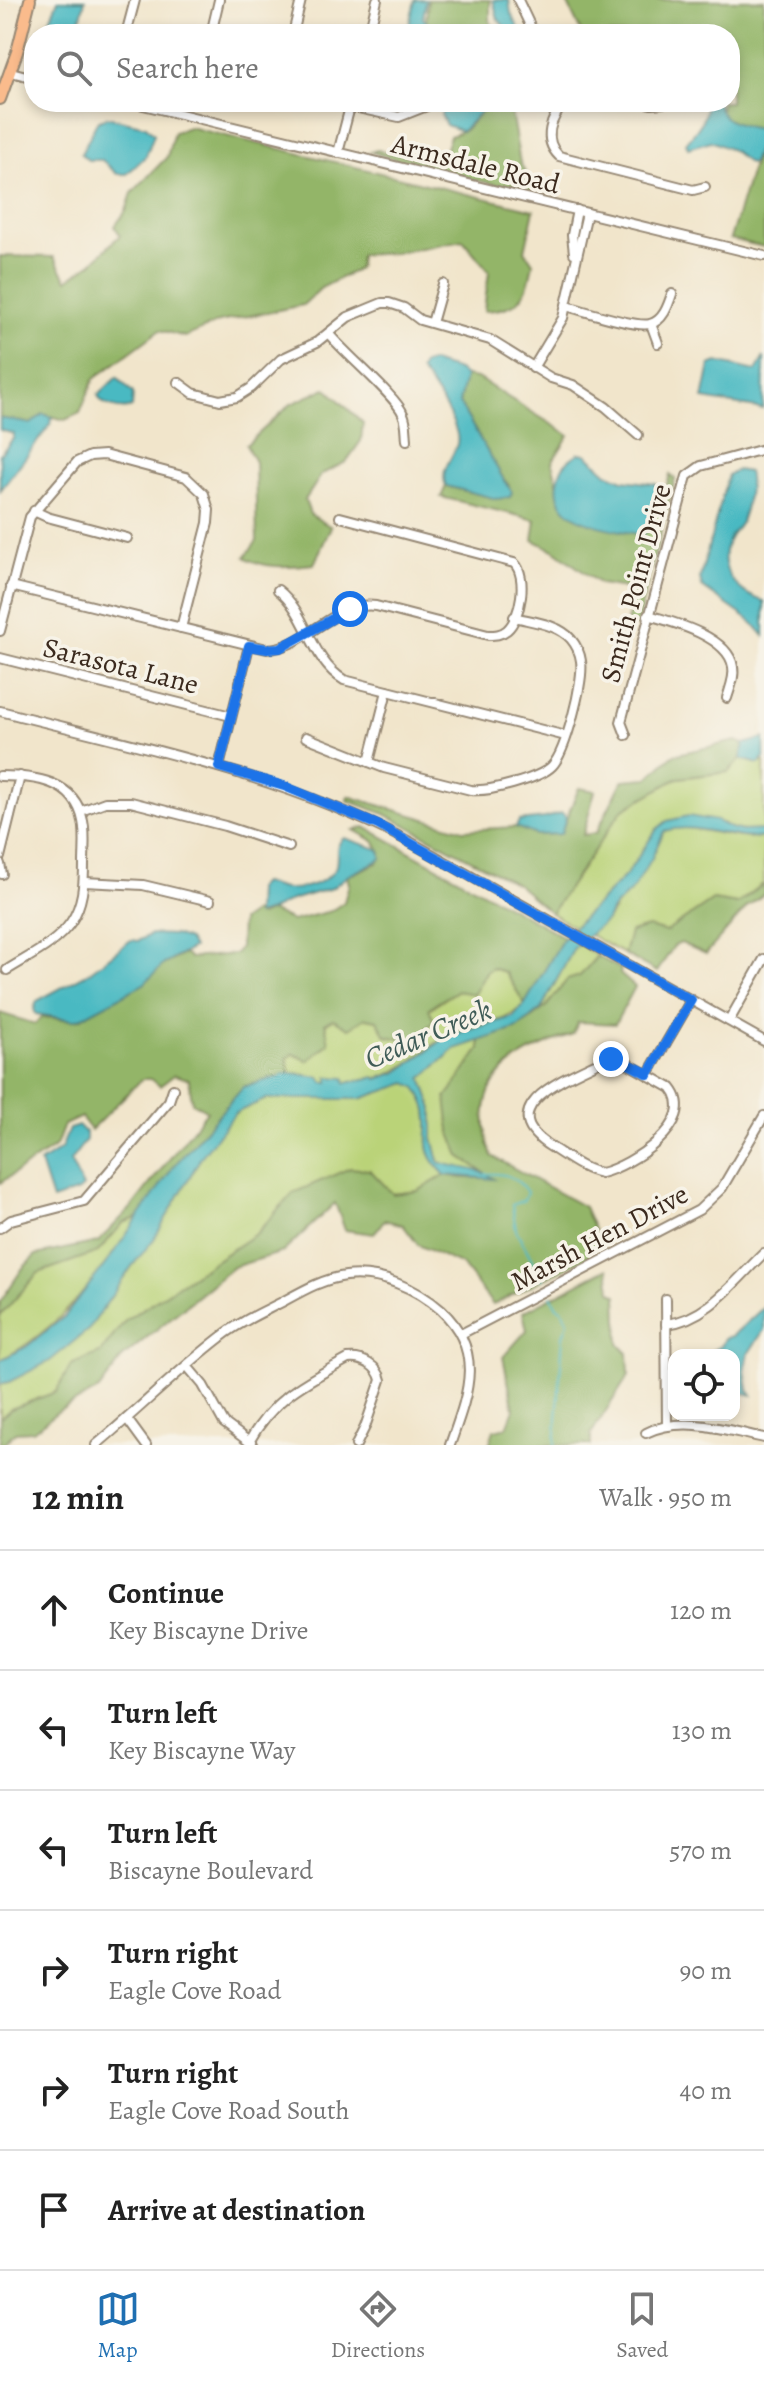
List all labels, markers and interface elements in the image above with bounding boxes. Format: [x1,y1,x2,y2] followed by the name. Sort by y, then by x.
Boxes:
[24,24,740,112] search box
[52,46,96,90] icon: search
[116,48,259,88] text: Search here
[387,124,565,203] street label: Armsdale Road
[591,480,681,687] street label: Smith Point Drive
[332,591,368,627] route start
[39,628,202,704] street label: Sarasota Lane
[359,989,497,1079] water label: Cedar Creek
[593,1041,629,1077] route end
[504,1175,695,1301] street label: Marsh Hen Drive
[668,1349,740,1421] map controls
[668,1349,740,1421] button: locate
[32,1474,124,1521] text: 12 min
[599,1480,732,1515] text: Walk · 950 m
[108,1573,224,1613] text: Continue
[32,1588,76,1632] icon: ahead
[670,1593,732,1628] text: 120 m
[108,1613,308,1648] text: Key Biscayne Drive
[108,1693,217,1733] text: Turn left
[32,1708,76,1752] icon: left
[672,1713,732,1748] text: 130 m
[108,1733,295,1768] text: Key Biscayne Way
[108,1813,217,1853] text: Turn left
[32,1828,76,1872] icon: left
[669,1833,732,1868] text: 570 m
[108,1853,313,1888] text: Biscayne Boulevard
[108,1933,238,1973] text: Turn right
[32,1948,76,1992] icon: right
[680,1953,732,1988] text: 90 m
[108,1973,282,2008] text: Eagle Cove Road
[108,2053,238,2093] text: Turn right
[32,2068,76,2112] icon: right
[680,2073,732,2108] text: 40 m
[108,2093,349,2128] text: Eagle Cove Road South
[32,2188,76,2232] icon: arrive
[108,2190,365,2230] text: Arrive at destination
[96,2287,140,2365] tab: Map
[331,2287,425,2365] tab: Directions
[616,2287,668,2365] tab: Saved

